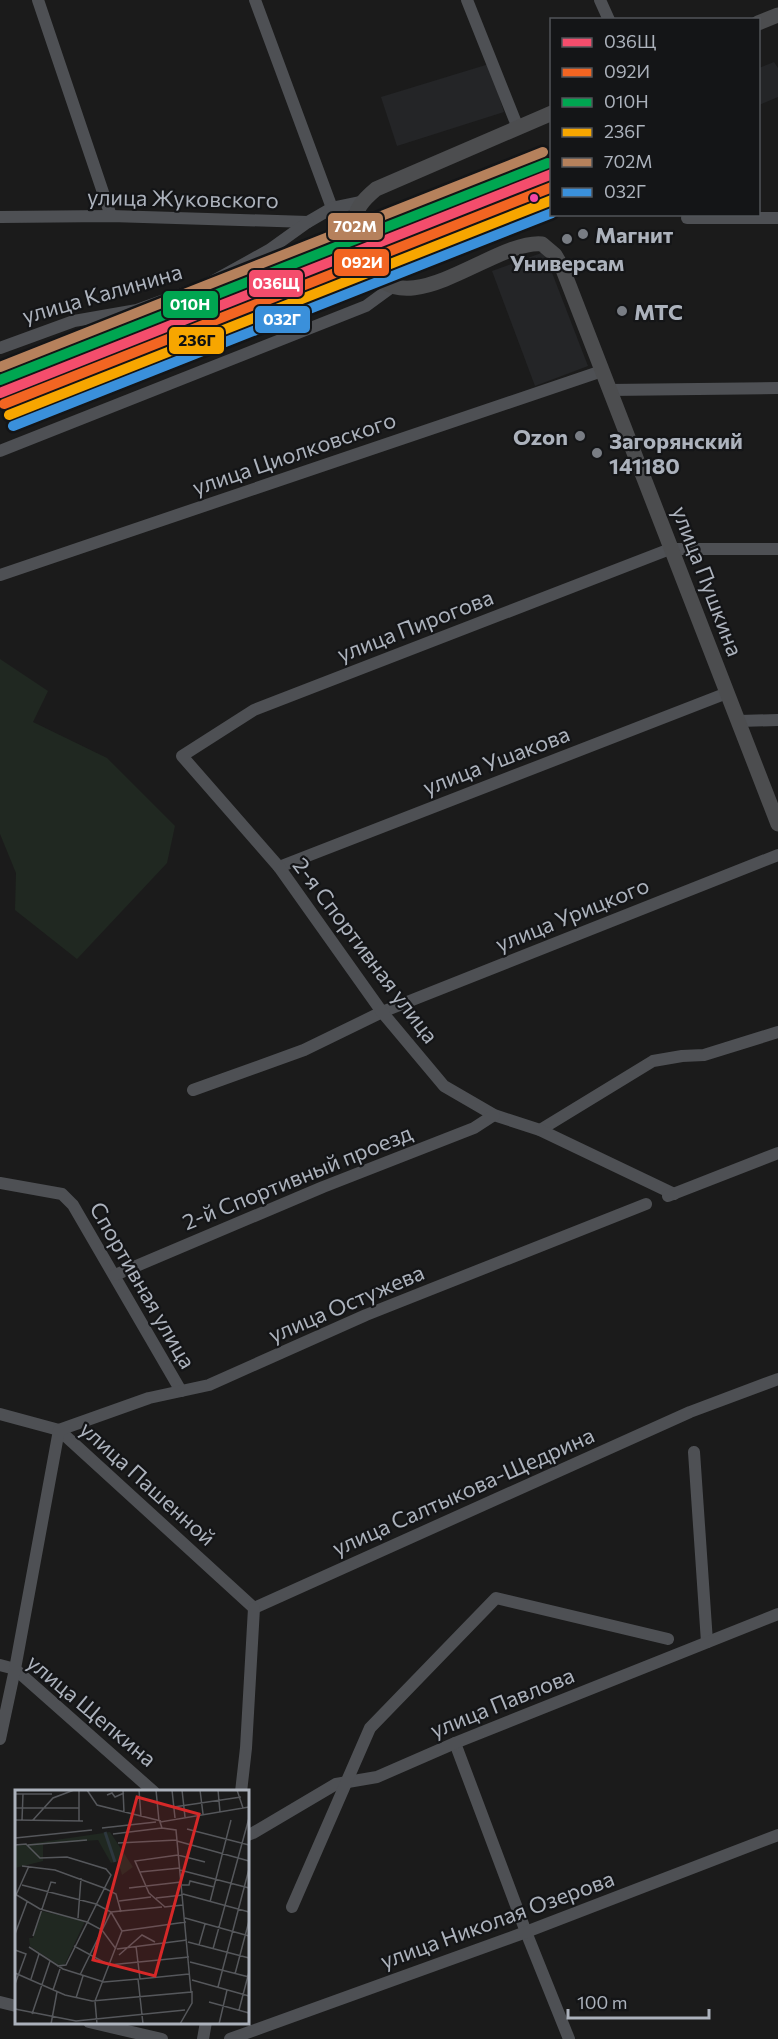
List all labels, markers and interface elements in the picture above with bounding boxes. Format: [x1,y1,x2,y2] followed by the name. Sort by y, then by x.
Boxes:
[550,18,760,216] legend
[604,30,656,52] text: 036Щ
[604,60,650,82] text: 092И
[604,90,649,112] text: 010Н
[604,120,645,142] text: 236Г
[604,150,652,172] text: 702М
[604,180,646,202] text: 032Г
[87,183,279,213] street label: улица Жуковского
[528,192,540,204] unlabelled marker
[327,212,384,241] line badge: 702М
[333,216,377,235] text: 702М
[595,221,674,248] place label: Магнит
[576,227,590,241] marker: Магнит
[560,232,574,246] marker: Универсам
[333,248,390,277] line badge: 092И
[510,249,624,276] place label: Универсам
[341,252,383,271] text: 092И
[19,257,185,329] street label: улица Калинина
[248,269,304,298] line badge: 036Щ
[252,273,300,292] text: 036Щ
[162,290,219,319] line badge: 010Н
[170,294,210,313] text: 010Н
[634,298,683,325] place label: МТС
[615,304,629,318] marker: МТС
[254,305,311,334] line badge: 032Г
[263,309,301,328] text: 032Г
[168,326,225,355] line badge: 236Г
[178,330,216,349] text: 236Г
[189,405,399,501] street label: улица Циолковского
[513,423,568,450] place label: Ozon
[609,427,743,479] place label: Загорянский 141180
[573,429,587,443] marker: Ozon
[590,446,604,460] marker: Загорянский 141180
[667,502,749,660] street label: улица Пушкина
[333,583,497,667] street label: улица Пирогова
[419,720,573,800] street label: улица Ушакова
[287,852,445,1048] street label: 2-я Спортивная улица
[491,871,653,957] street label: улица Урицкого
[178,1118,416,1235] street label: 2-й Спортивный проезд
[84,1197,202,1373] street label: Спортивная улица
[264,1258,428,1348] street label: улица Остужева
[75,1415,221,1551] street label: улица Пашенной
[328,1421,598,1561] street label: улица Салтыкова-Щедрина
[22,1648,162,1772] street label: улица Щепкина
[426,1661,578,1743] street label: улица Павлова
[15,1790,249,2024] inset map
[376,1864,618,1974] street label: улица Николая Озерова
[568,1982,709,2020] scale bar
[577,1991,627,2013] text: 100 m

